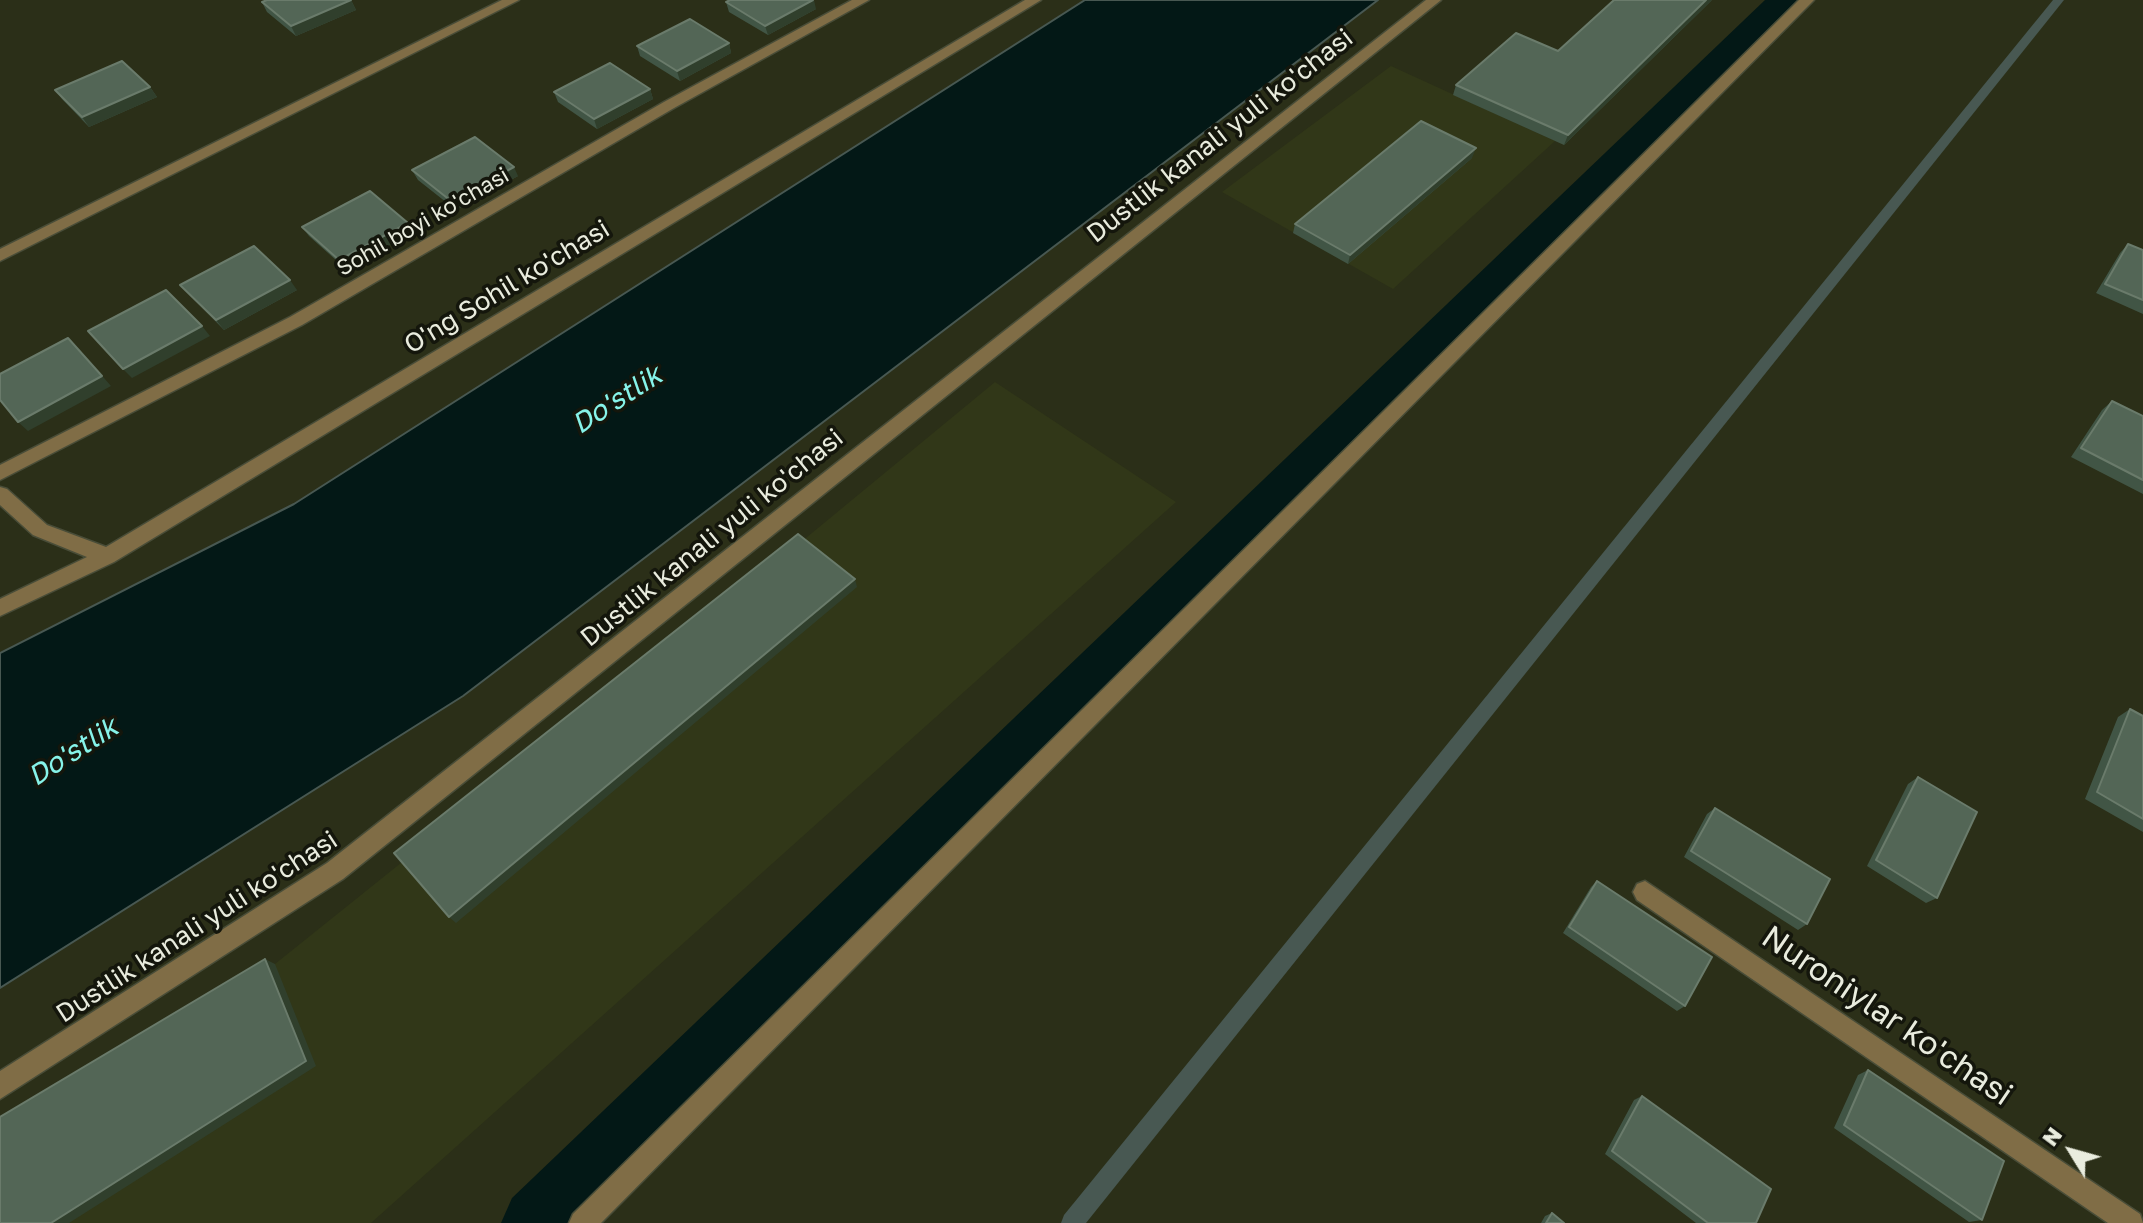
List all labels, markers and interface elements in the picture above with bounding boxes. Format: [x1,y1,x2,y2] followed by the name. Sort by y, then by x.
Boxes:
[1081,22,1359,250] street label: Dustlik kanali yuli ko'chasi
[332,162,514,282] street label: Sohil boyi ko'chasi
[399,213,615,361] street label: O'ng Sohil ko'chasi
[566,359,668,441] water label: Do'stlik
[574,422,850,654] street label: Dustlik kanali yuli ko'chasi
[22,711,124,793] water label: Do'stlik
[51,824,343,1030] street label: Dustlik kanali yuli ko'chasi
[1754,918,2020,1114] street label: Nuroniylar ko'chasi
[2031,1111,2111,1191] north arrow
[2036,1121,2067,1151] text: N

